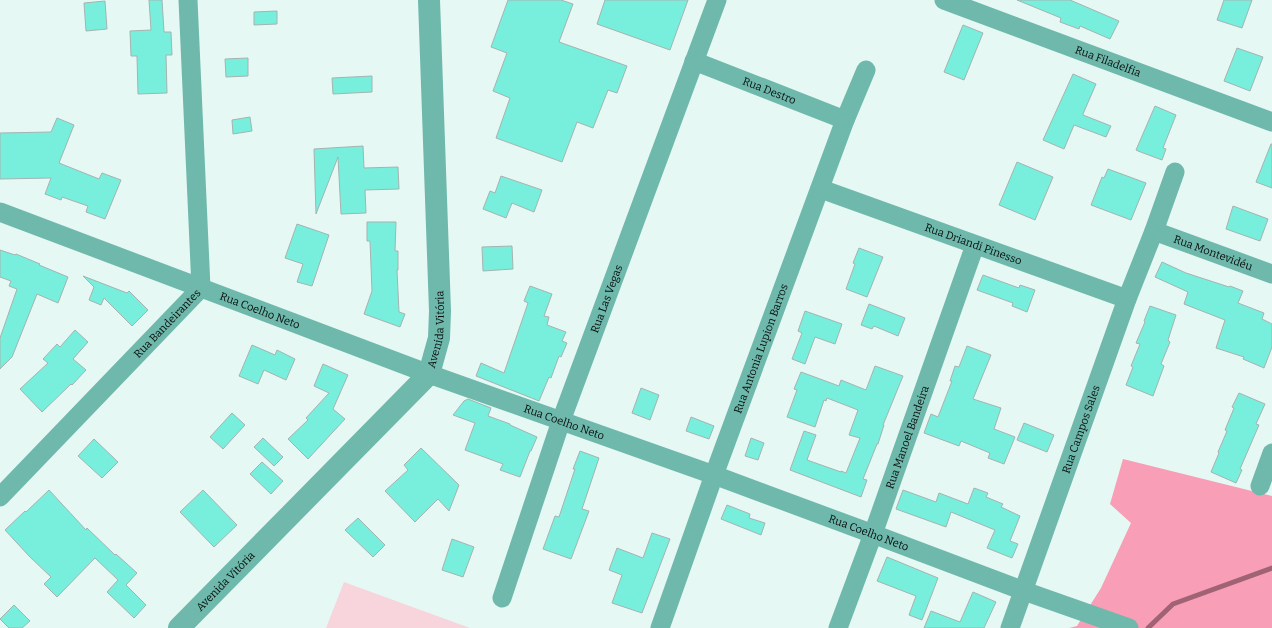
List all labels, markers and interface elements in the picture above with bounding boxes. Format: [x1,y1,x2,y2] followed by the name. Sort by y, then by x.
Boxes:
[1073,43,1143,79] street label: Rua Filadelfia
[741,74,798,107] street label: Rua Destro
[923,220,1024,267] street label: Rua Driandi Pinesso
[1172,232,1255,273] street label: Rua Montevidéu
[588,263,625,335] street label: Rua Las Vegas
[731,282,790,415] street label: Rua Antonia Lupion Barros
[131,286,203,360] street label: Rua Bandeirantes
[218,289,302,331] street label: Rua Coelho Neto
[424,290,447,370] street label: Avenida Vitória
[1059,383,1102,475] street label: Rua Campos Sales
[883,384,931,491] street label: Rua Manoel Bandeira
[522,402,606,442] street label: Rua Coelho Neto
[827,512,911,553] street label: Rua Coelho Neto
[193,549,257,613] street label: Avenida Vitória

